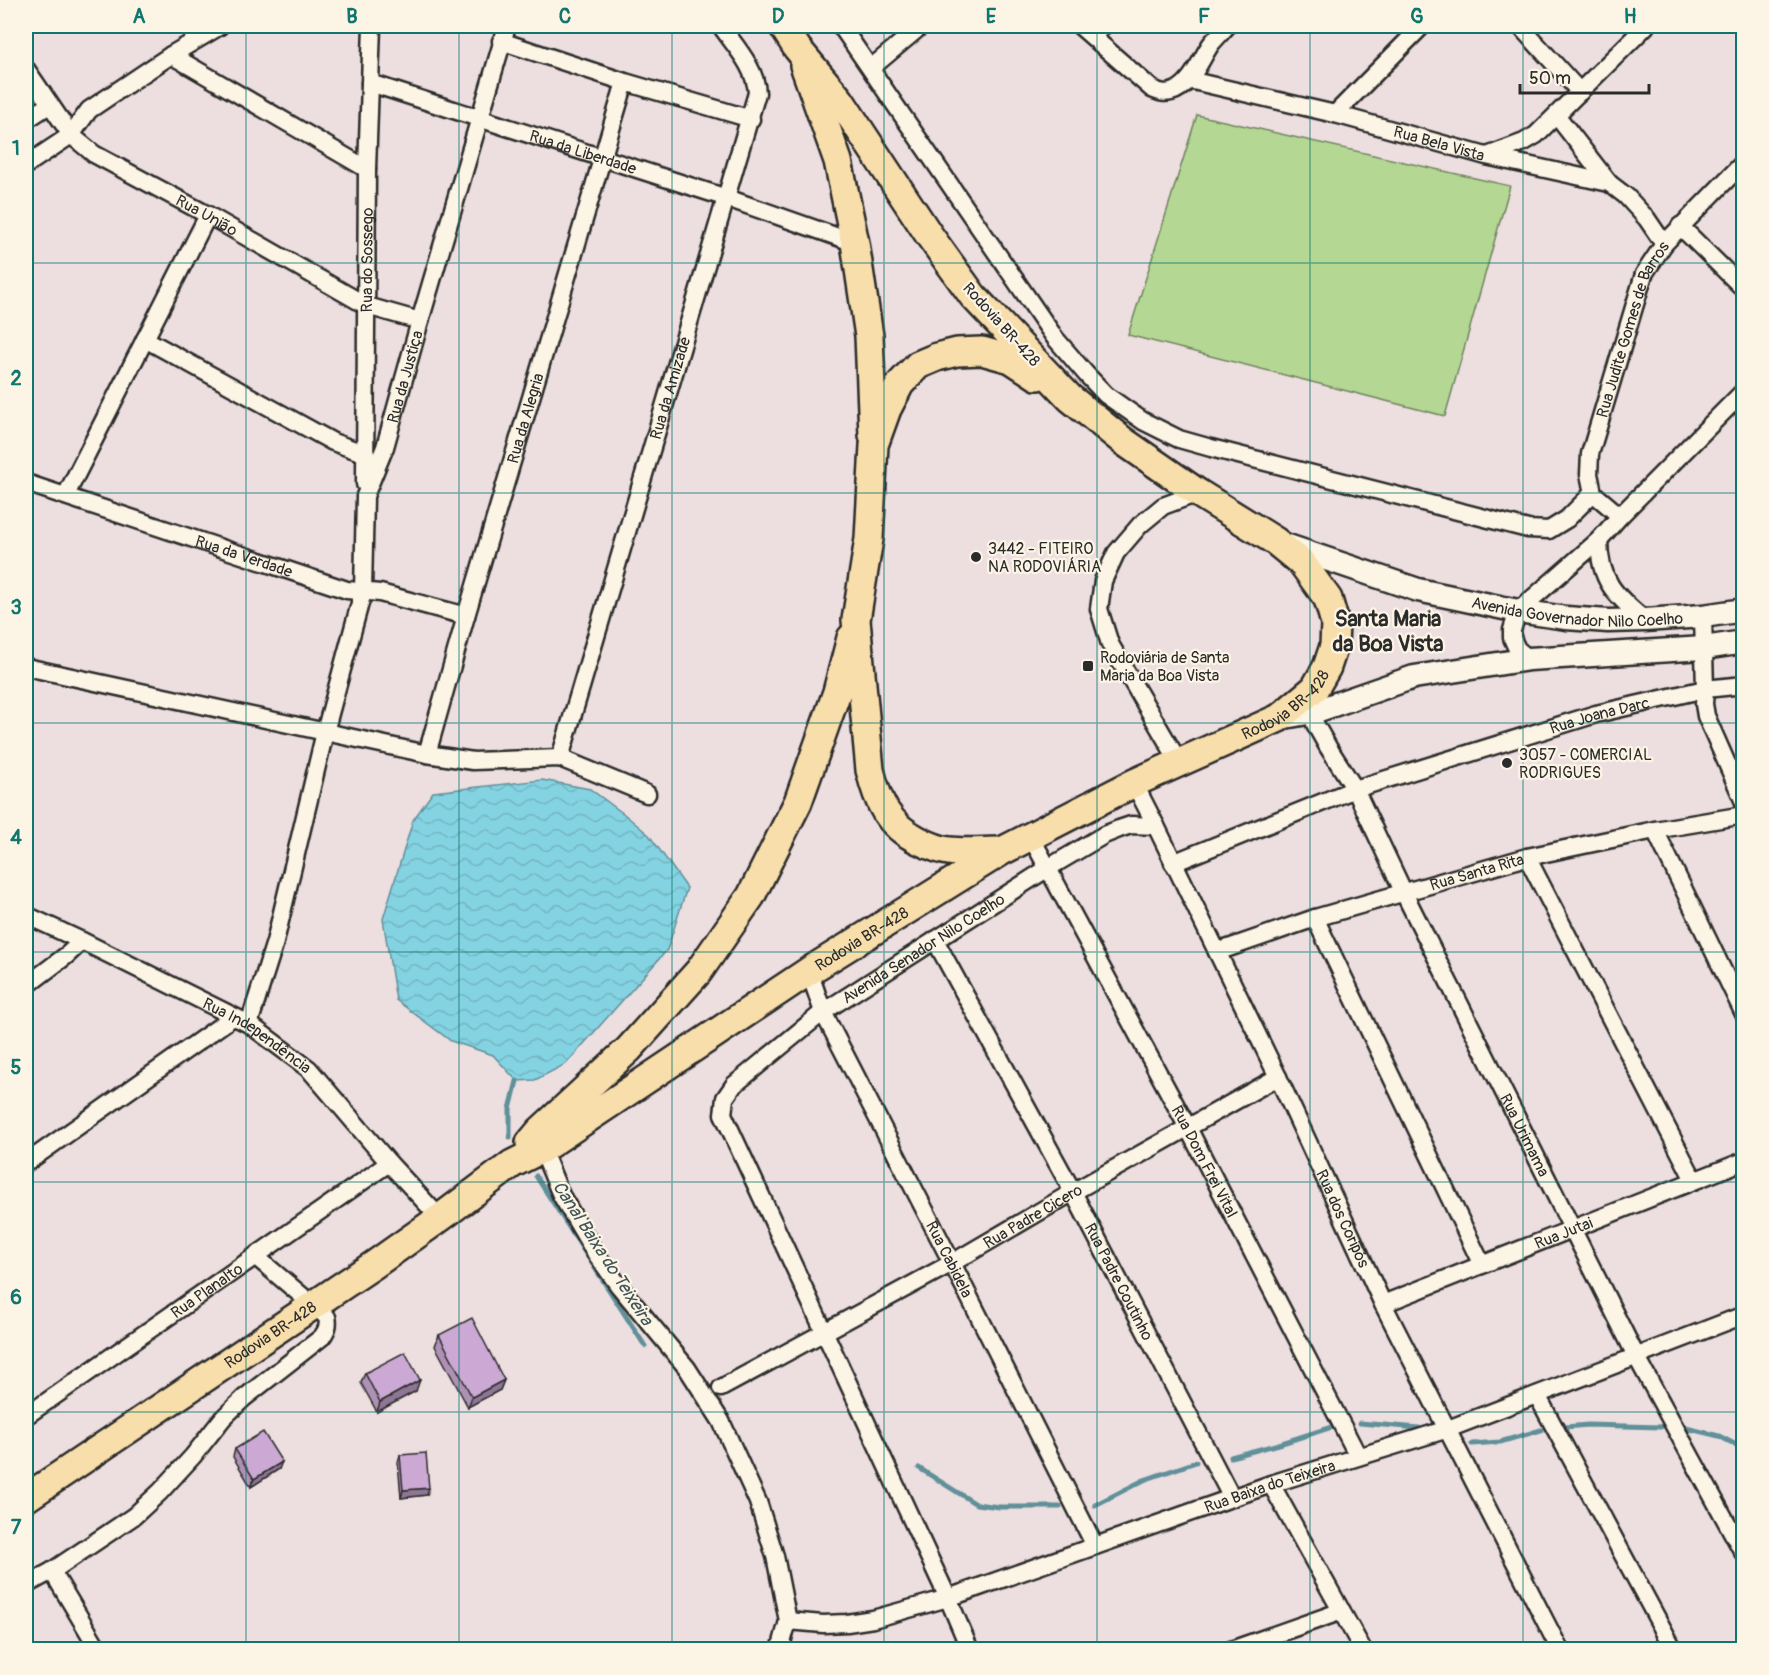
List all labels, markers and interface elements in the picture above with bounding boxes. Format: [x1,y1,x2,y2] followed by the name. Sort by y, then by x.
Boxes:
[133,4,146,29] text: A
[346,4,358,29] text: B
[559,4,571,29] text: C
[772,4,785,29] text: D
[986,4,997,29] text: E
[1198,4,1210,29] text: F
[1410,4,1424,29] text: G
[1624,4,1637,29] text: H
[1520,57,1649,95] scale bar
[1529,67,1571,90] text: 50 m
[1391,122,1487,166] street label: Rua Bela Vista
[527,126,639,179] street label: Rua da Liberdade
[12,136,20,161] text: 1
[172,191,241,241] street label: Rua União
[357,207,378,312] street label: Rua do Sossego
[1592,238,1674,420] street label: Rua Judite Gomes de Barros
[958,278,1044,371] street label: Rodovia BR-428
[383,328,428,425] street label: Rua da Justiça
[646,334,695,442] street label: Rua da Amizade
[10,366,22,391] text: 2
[503,371,549,466] street label: Rua da Alegria
[193,531,295,582] street label: Rua da Verdade
[988,539,1101,577] place label: 3442 - FITEIRO NA RODOVIÁRIA
[969,550,983,564] marker: 3442 - FITEIRO NA RODOVIÁRIA
[1470,593,1684,632] street label: Avenida Governador Nilo Coelho
[10,595,22,620] text: 3
[1332,605,1444,658] district label: Santa Maria da Boa Vista
[1100,648,1229,686] place label: Rodoviária de Santa Maria da Boa Vista
[1081,659,1095,673] marker: Rodoviária de Santa Maria da Boa Vista
[1239,667,1334,744] street label: Rodovia BR-428
[1547,693,1652,739] street label: Rua Joana Darc
[1519,745,1652,783] place label: 3057 - COMERCIAL RODRIGUES
[1500,756,1514,770] marker: 3057 - COMERCIAL RODRIGUES
[10,825,22,850] text: 4
[1428,849,1526,895] street label: Rua Santa Rita
[838,889,1009,1008] street label: Avenida Senador Nilo Coelho
[811,903,912,976] street label: Rodovia BR-428
[199,994,315,1078] street label: Rua Independência
[11,1055,22,1080] text: 5
[1495,1090,1553,1180] street label: Rua Urimama
[1167,1102,1242,1221] street label: Rua Dom Frei Vital
[1311,1167,1374,1271] street label: Rua dos Coripós
[547,1177,659,1331] water label: Canal Baixa do Teixeira
[980,1180,1086,1253] street label: Rua Padre Cicero
[1532,1213,1596,1254] street label: Rua Jutai
[921,1218,977,1301] street label: Rua Cabidela
[1080,1220,1157,1344] street label: Rua Padre Coutinho
[167,1259,247,1323] street label: Rua Planalto
[10,1285,22,1310] text: 6
[221,1297,321,1373] street label: Rodovia BR-428
[1202,1456,1338,1518] street label: Rua Baixa do Teixeira
[11,1515,22,1540] text: 7

